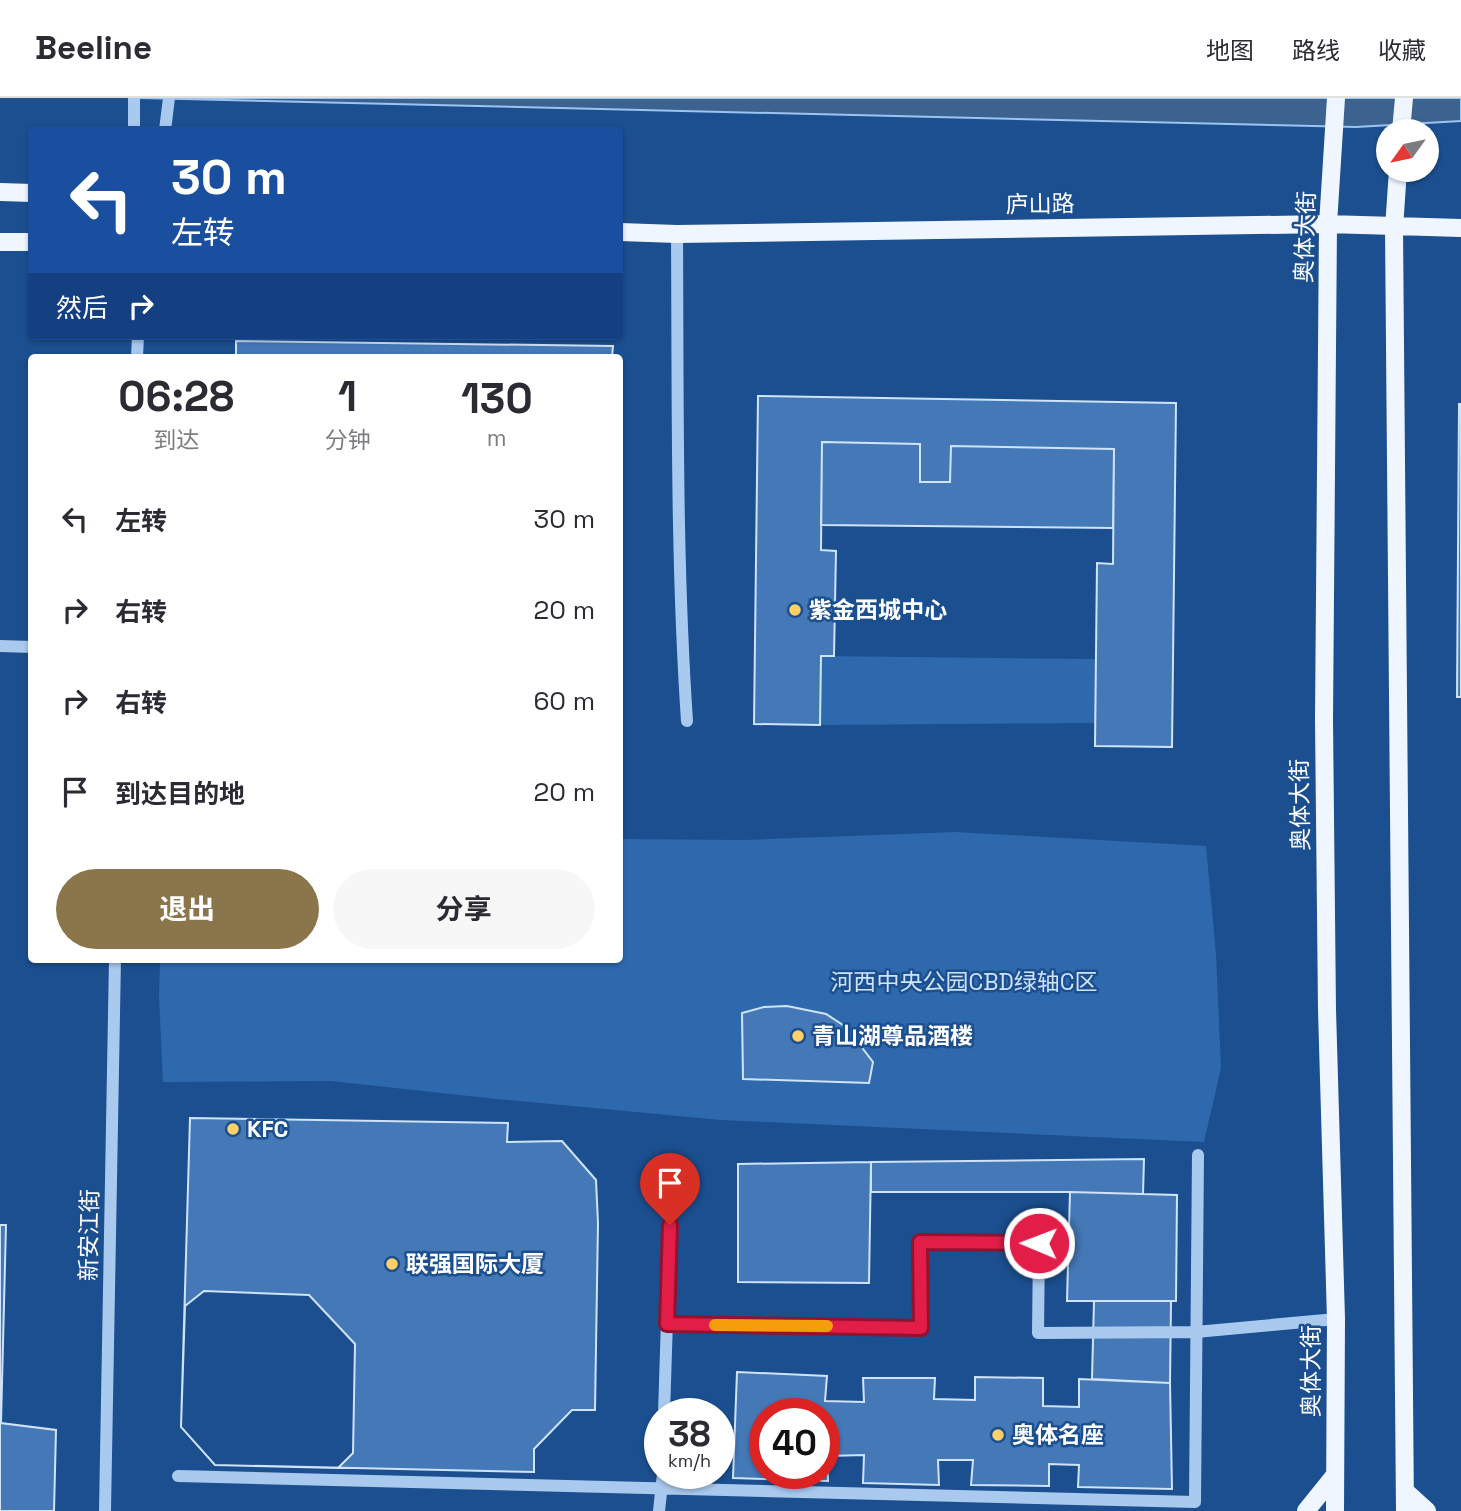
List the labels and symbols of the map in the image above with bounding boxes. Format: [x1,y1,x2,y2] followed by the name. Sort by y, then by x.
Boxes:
[1376,119,1438,182] north arrow
[1005,188,1075,220] street label: 庐山路
[1288,191,1322,283] street label: 奥体大街
[809,595,947,625] place label: 紫金西城中心
[787,602,803,618] marker: 紫金西城中心
[1284,759,1316,851] street label: 奥体大街
[831,967,1097,997] park label: 河西中央公园CBD绿轴C区
[812,1021,973,1051] place label: 青山湖尊品酒楼
[790,1028,806,1044] marker: 青山湖尊品酒楼
[247,1114,288,1144] place label: KFC
[225,1121,241,1137] marker: KFC
[640,1153,700,1225] pin
[73,1189,105,1281] street label: 新安江街
[1002,1206,1076,1280] position arrow
[406,1249,544,1279] place label: 联强国际大厦
[384,1256,400,1272] marker: 联强国际大厦
[1296,1325,1326,1417] street label: 奥体大街
[749,1398,840,1489] speed limit sign: 40
[1012,1420,1104,1450] place label: 奥体名座
[990,1427,1006,1443] marker: 奥体名座

